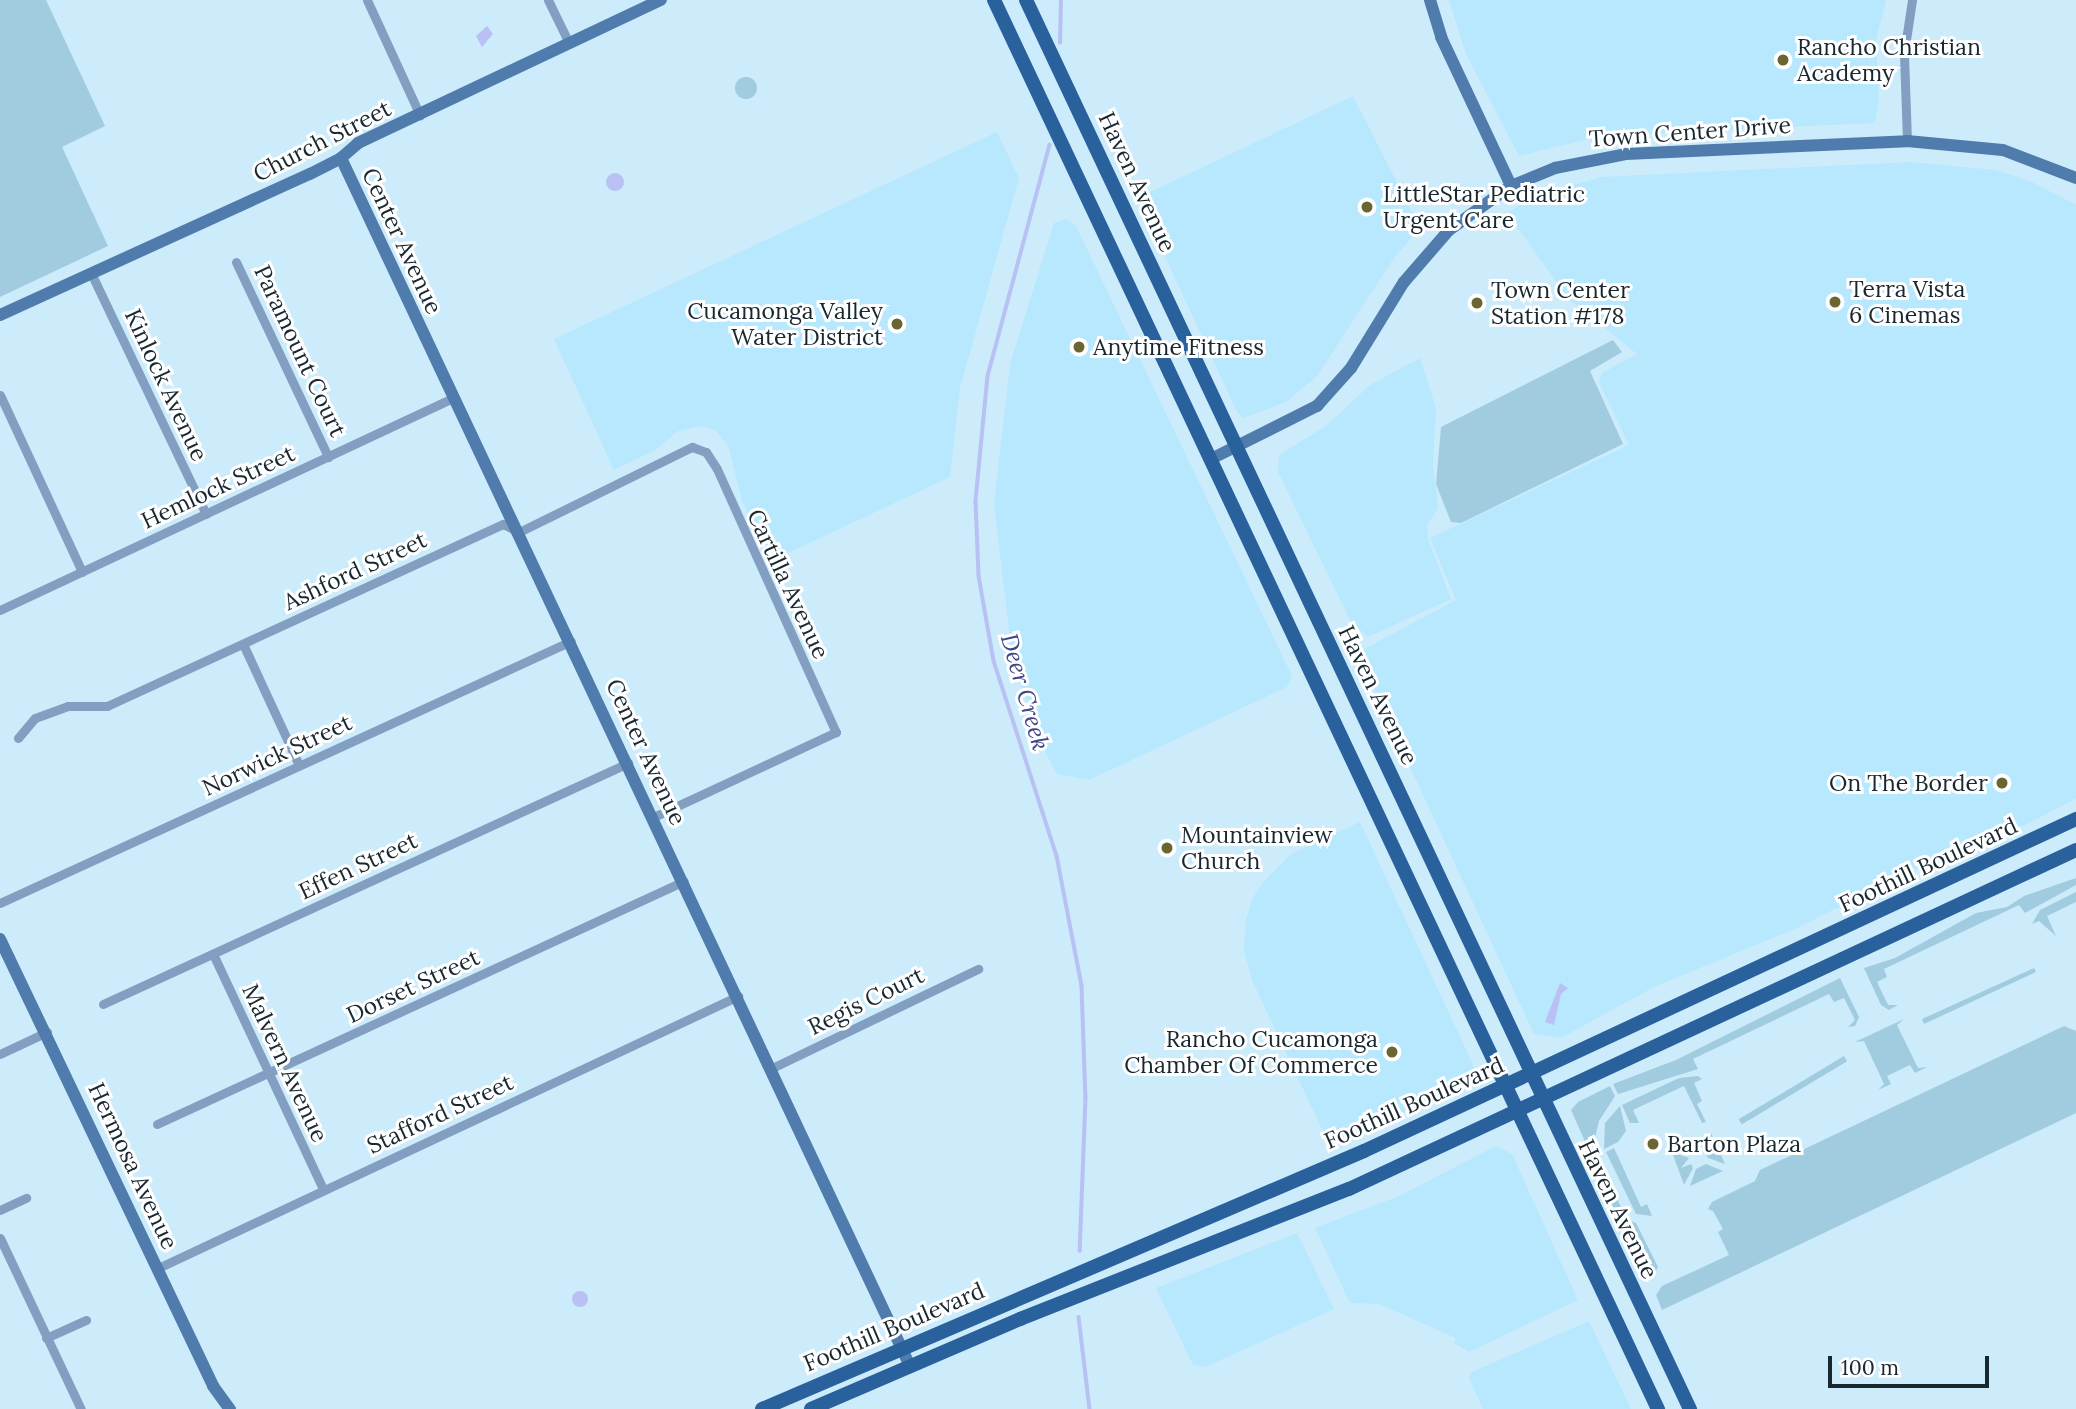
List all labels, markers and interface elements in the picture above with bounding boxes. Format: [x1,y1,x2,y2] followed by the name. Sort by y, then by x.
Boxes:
[1797,33,1981,87] place label: Rancho Christian Academy
[1775,52,1791,68] marker: Rancho Christian Academy
[249,95,395,187] street label: Church Street
[1093,108,1181,256] street label: Haven Avenue
[1588,111,1792,153] street label: Town Center Drive
[356,164,448,318] street label: Center Avenue
[1383,180,1585,234] place label: LittleStar Pediatric Urgent Care
[1357,197,1377,217] marker: LittleStar Pediatric Urgent Care
[248,261,352,441] street label: Paramount Court
[1849,275,1965,329] place label: Terra Vista 6 Cinemas
[1491,276,1630,330] place label: Town Center Station #178
[1827,294,1843,310] marker: Terra Vista 6 Cinemas
[1469,295,1485,311] marker: Town Center Station #178
[687,297,883,351] place label: Cucamonga Valley Water District
[119,305,213,465] street label: Kinlock Avenue
[889,316,905,332] marker: Cucamonga Valley Water District
[1093,333,1264,361] place label: Anytime Fitness
[1071,339,1087,355] marker: Anytime Fitness
[137,439,299,535] street label: Hemlock Street
[741,505,835,663] street label: Cartilla Avenue
[279,526,431,616] street label: Ashford Street
[1332,621,1424,769] street label: Haven Avenue
[995,630,1055,754] water label: Deer Creek
[600,675,692,829] street label: Center Avenue
[198,708,356,802] street label: Norwick Street
[1829,769,1988,797] place label: On The Border
[1994,775,2010,791] marker: On The Border
[1834,812,2022,918] street label: Foothill Boulevard
[1181,821,1333,875] place label: Mountainview Church
[294,827,422,905] street label: Effen Street
[1159,840,1175,856] marker: Mountainview Church
[342,943,484,1029] street label: Dorset Street
[804,961,928,1041] street label: Regis Court
[236,980,334,1146] street label: Malvern Avenue
[1124,1025,1378,1079] place label: Rancho Cucamonga Chamber Of Commerce
[1384,1044,1400,1060] marker: Rancho Cucamonga Chamber Of Commerce
[1320,1051,1508,1155] street label: Foothill Boulevard
[363,1068,517,1160] street label: Stafford Street
[82,1078,184,1254] street label: Hermosa Avenue
[1667,1130,1801,1158] place label: Barton Plaza
[1572,1135,1664,1283] street label: Haven Avenue
[1645,1136,1661,1152] marker: Barton Plaza
[799,1276,989,1378] street label: Foothill Boulevard
[1831,1342,1992,1386] scale bar
[1841,1354,1899,1381] text: 100 m

